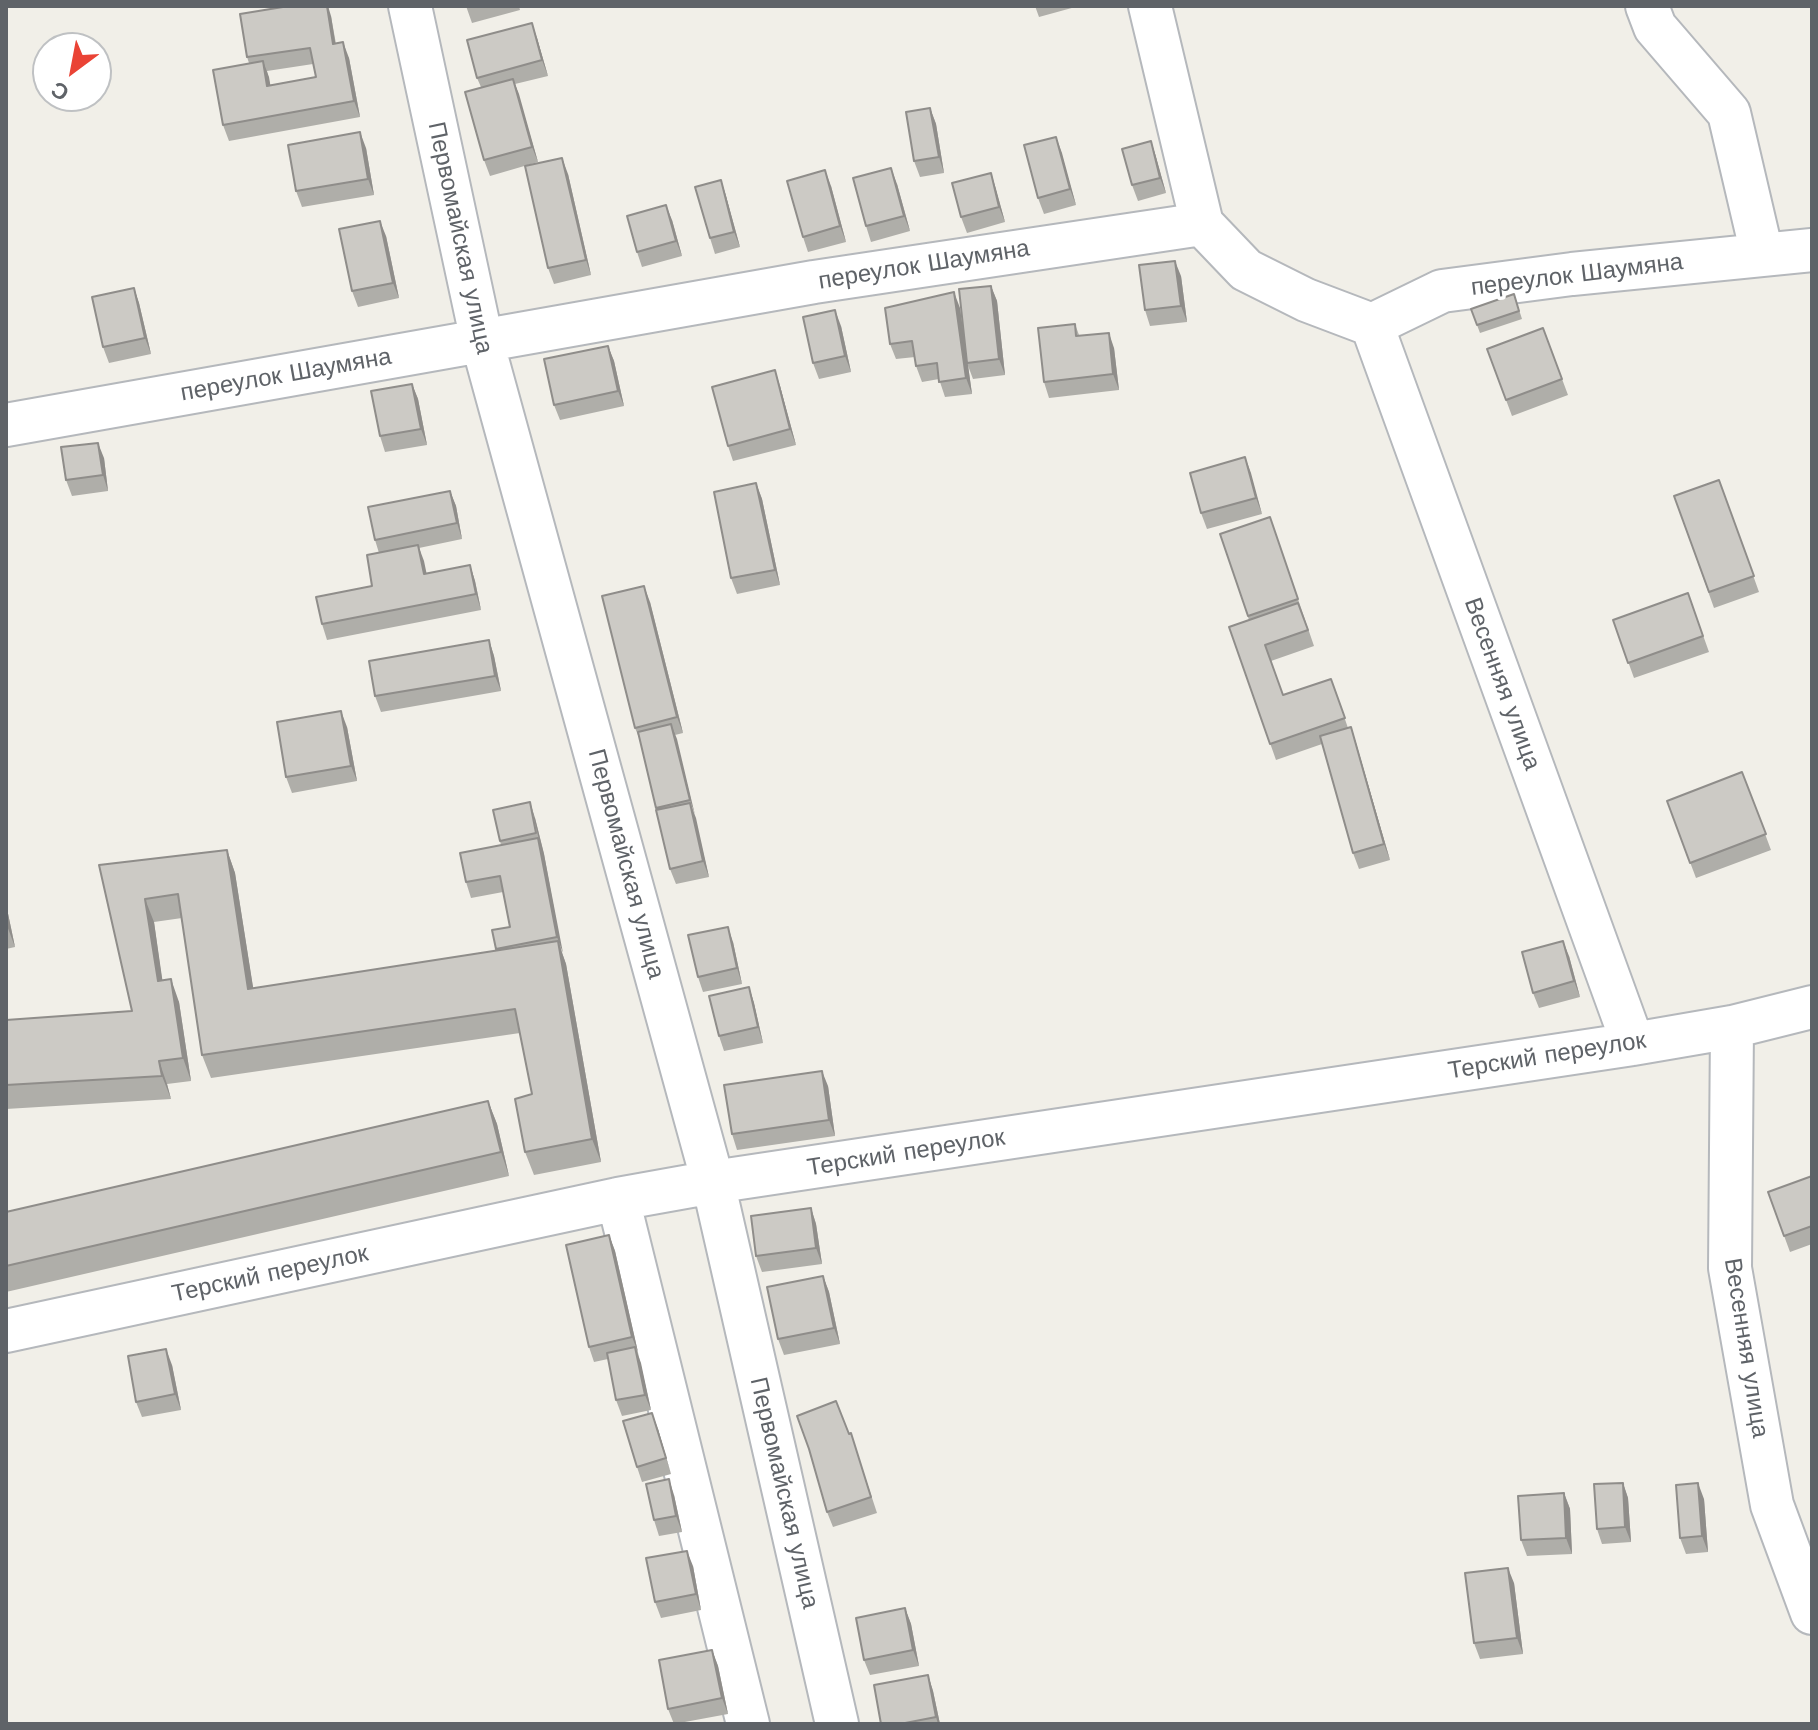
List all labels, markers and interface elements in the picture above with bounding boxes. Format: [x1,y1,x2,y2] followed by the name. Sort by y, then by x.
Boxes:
[32,32,112,112] north arrow
[47,76,73,106] text: С
[421,119,499,357] street label: Первомайская улица
[816,234,1032,296] street label: переулок Шаумяна
[1469,248,1685,302] street label: переулок Шаумяна
[178,342,394,408] street label: переулок Шаумяна
[1457,594,1547,774] street label: Весенняя улица
[581,746,671,982] street label: Первомайская улица
[1446,1026,1648,1086] street label: Терский переулок
[805,1123,1007,1183] street label: Терский переулок
[169,1239,371,1309] street label: Терский переулок
[1718,1256,1774,1440] street label: Весенняя улица
[743,1375,825,1611] street label: Первомайская улица

